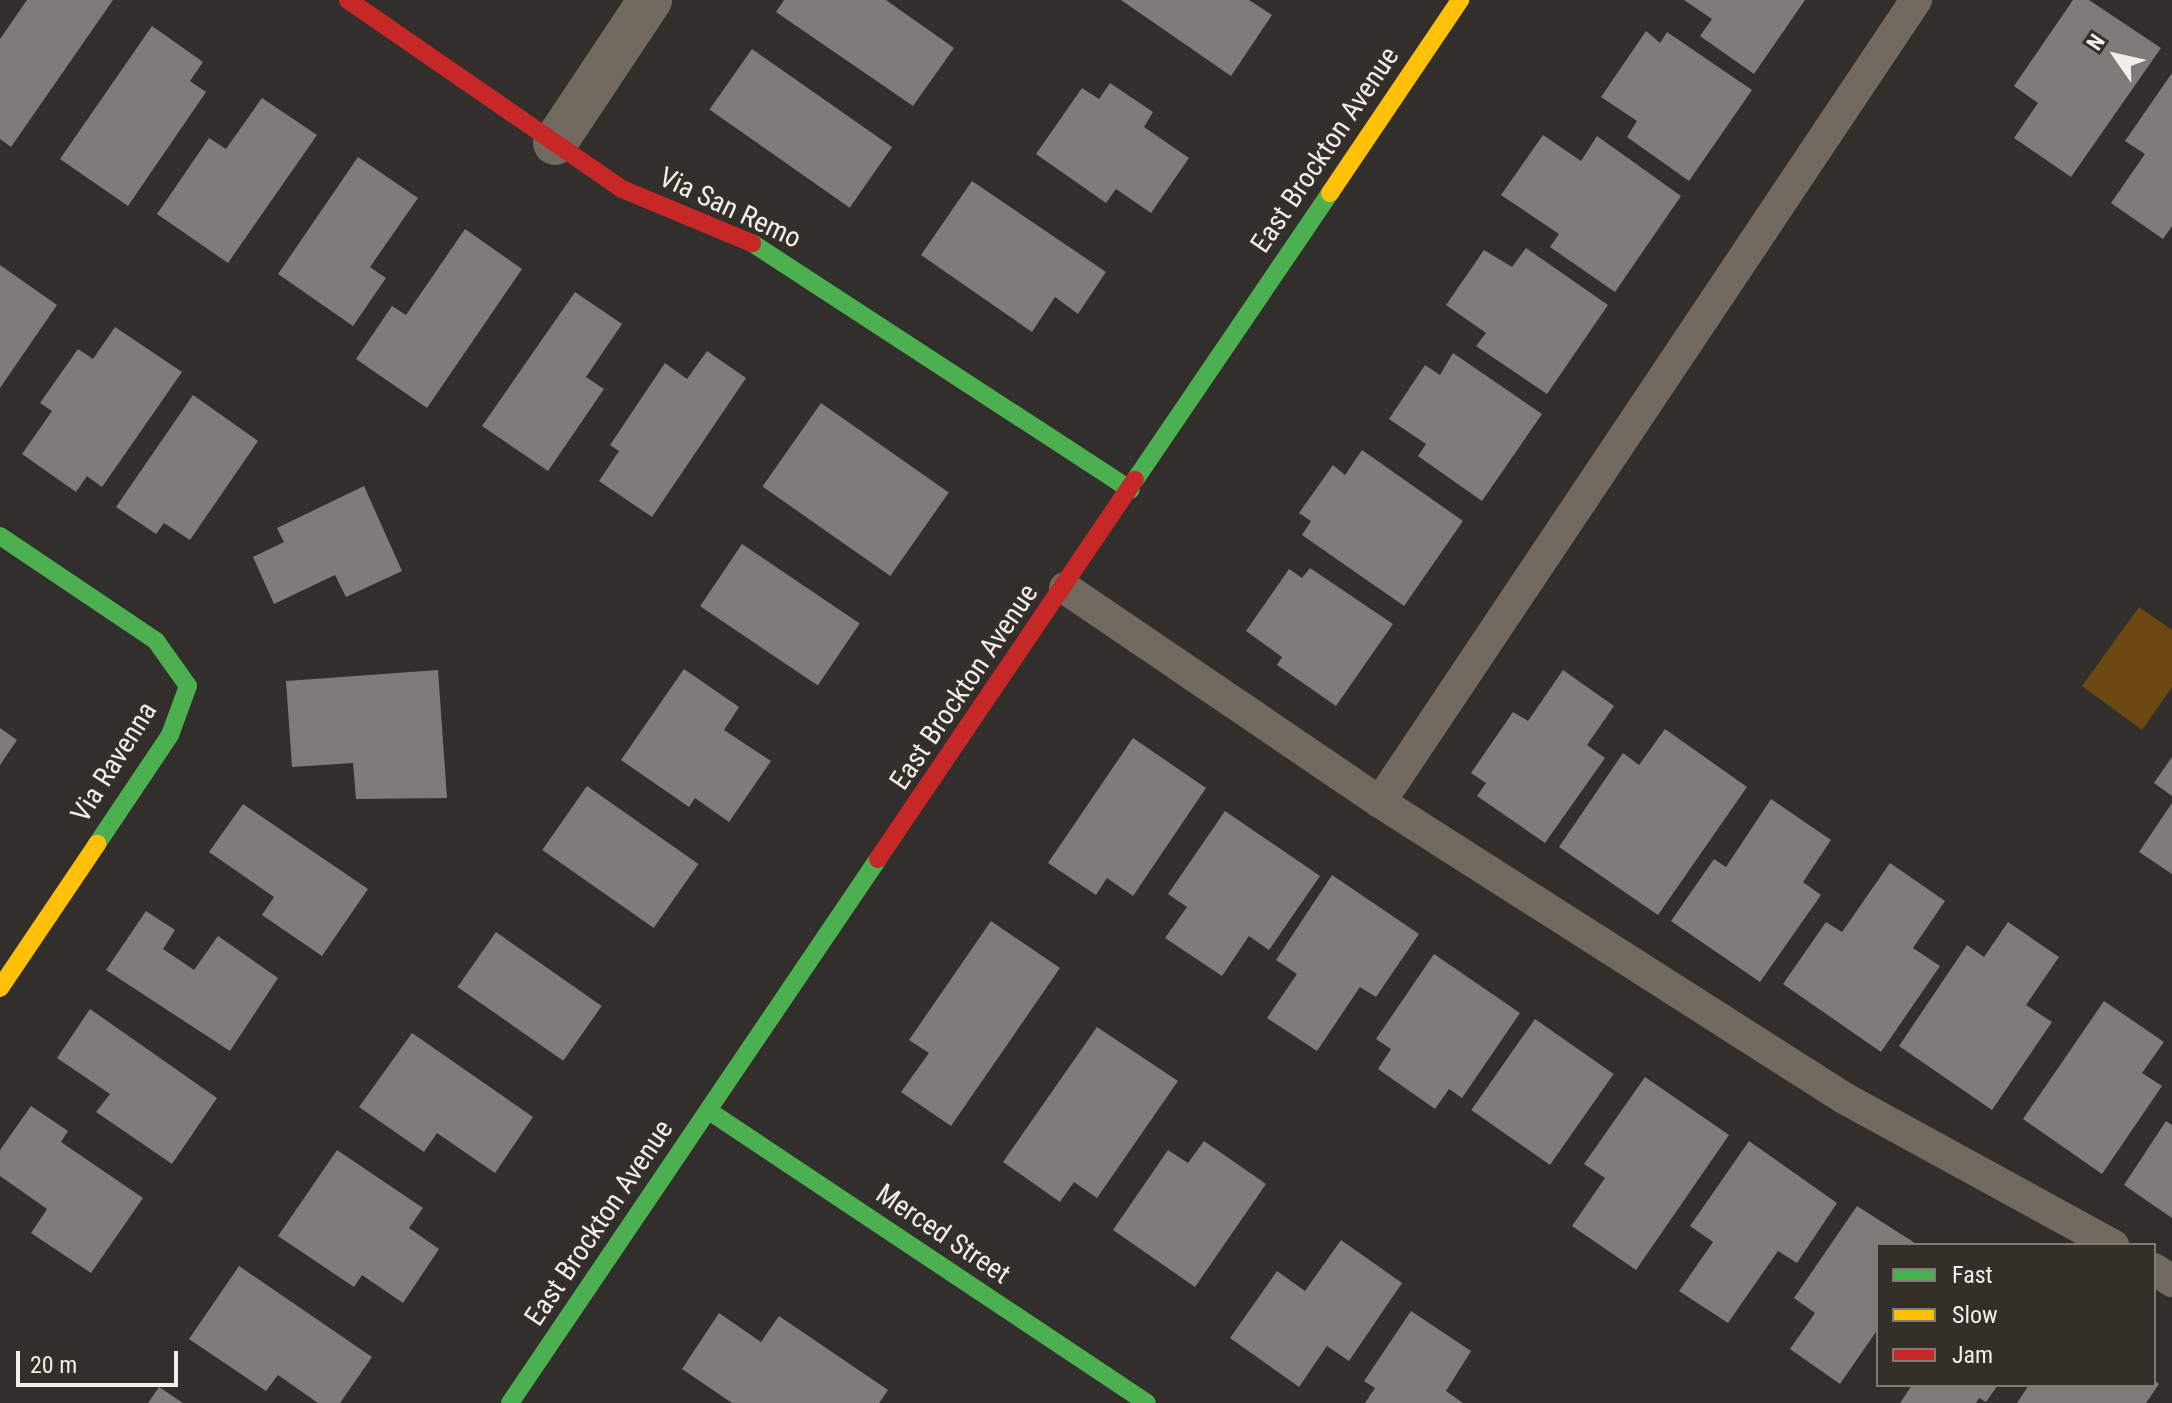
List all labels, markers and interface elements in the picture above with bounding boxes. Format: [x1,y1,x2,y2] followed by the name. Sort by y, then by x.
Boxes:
[2076,16,2156,96] north arrow
[2082,30,2110,55] text: N
[1244,41,1406,259] street label: East Brockton Avenue
[654,160,806,256] street label: Via San Remo
[883,578,1045,796] street label: East Brockton Avenue
[64,696,164,828] street label: Via Ravenna
[518,1114,680,1332] street label: East Brockton Avenue
[870,1177,1016,1291] street label: Merced Street
[1876,1243,2156,1387] legend
[1952,1261,1993,1289] text: Fast
[1952,1301,1998,1329] text: Slow
[20,1335,182,1385] scale bar
[1952,1341,1993,1369] text: Jam
[30,1351,77,1379] text: 20 m

